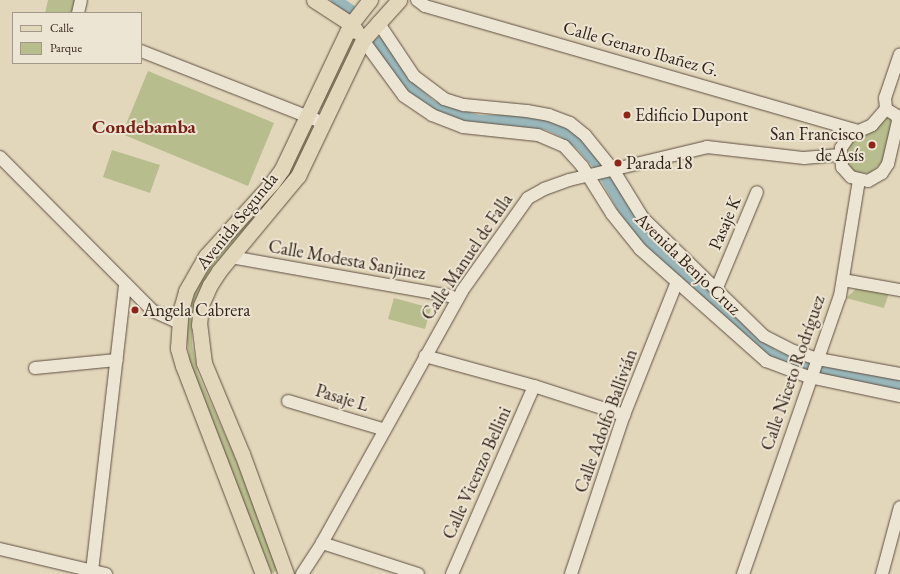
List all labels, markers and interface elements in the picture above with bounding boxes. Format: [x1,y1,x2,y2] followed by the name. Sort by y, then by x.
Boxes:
[12,12,142,64] legend
[561,16,721,82] street label: Calle Genaro Ibañez G.
[50,20,74,36] text: Calle
[50,40,82,56] text: Parque
[635,104,748,126] place label: Edificio Dupont
[622,110,632,120] marker: Edificio Dupont
[92,116,196,138] district label: Condebamba
[770,124,864,166] place label: San Francisco de Asís
[867,140,877,150] marker: San Francisco de Asís
[626,152,693,174] place label: Parada 18
[613,158,623,168] marker: Parada 18
[191,168,283,274] street label: Avenida Segunda
[417,190,517,324] street label: Calle Manuel de Falla
[704,193,746,253] street label: Pasaje K
[631,208,745,320] street label: Avenida Benjo Cruz
[267,236,427,284] street label: Calle Modesta Sanjinez
[756,293,830,453] street label: Calle Niceto Rodríguez
[143,299,250,321] place label: Angela Cabrera
[130,305,140,315] marker: Angela Cabrera
[570,346,642,496] street label: Calle Adolfo Ballivián
[313,380,371,416] street label: Pasaje L
[438,403,516,543] street label: Calle Vicenzo Bellini

